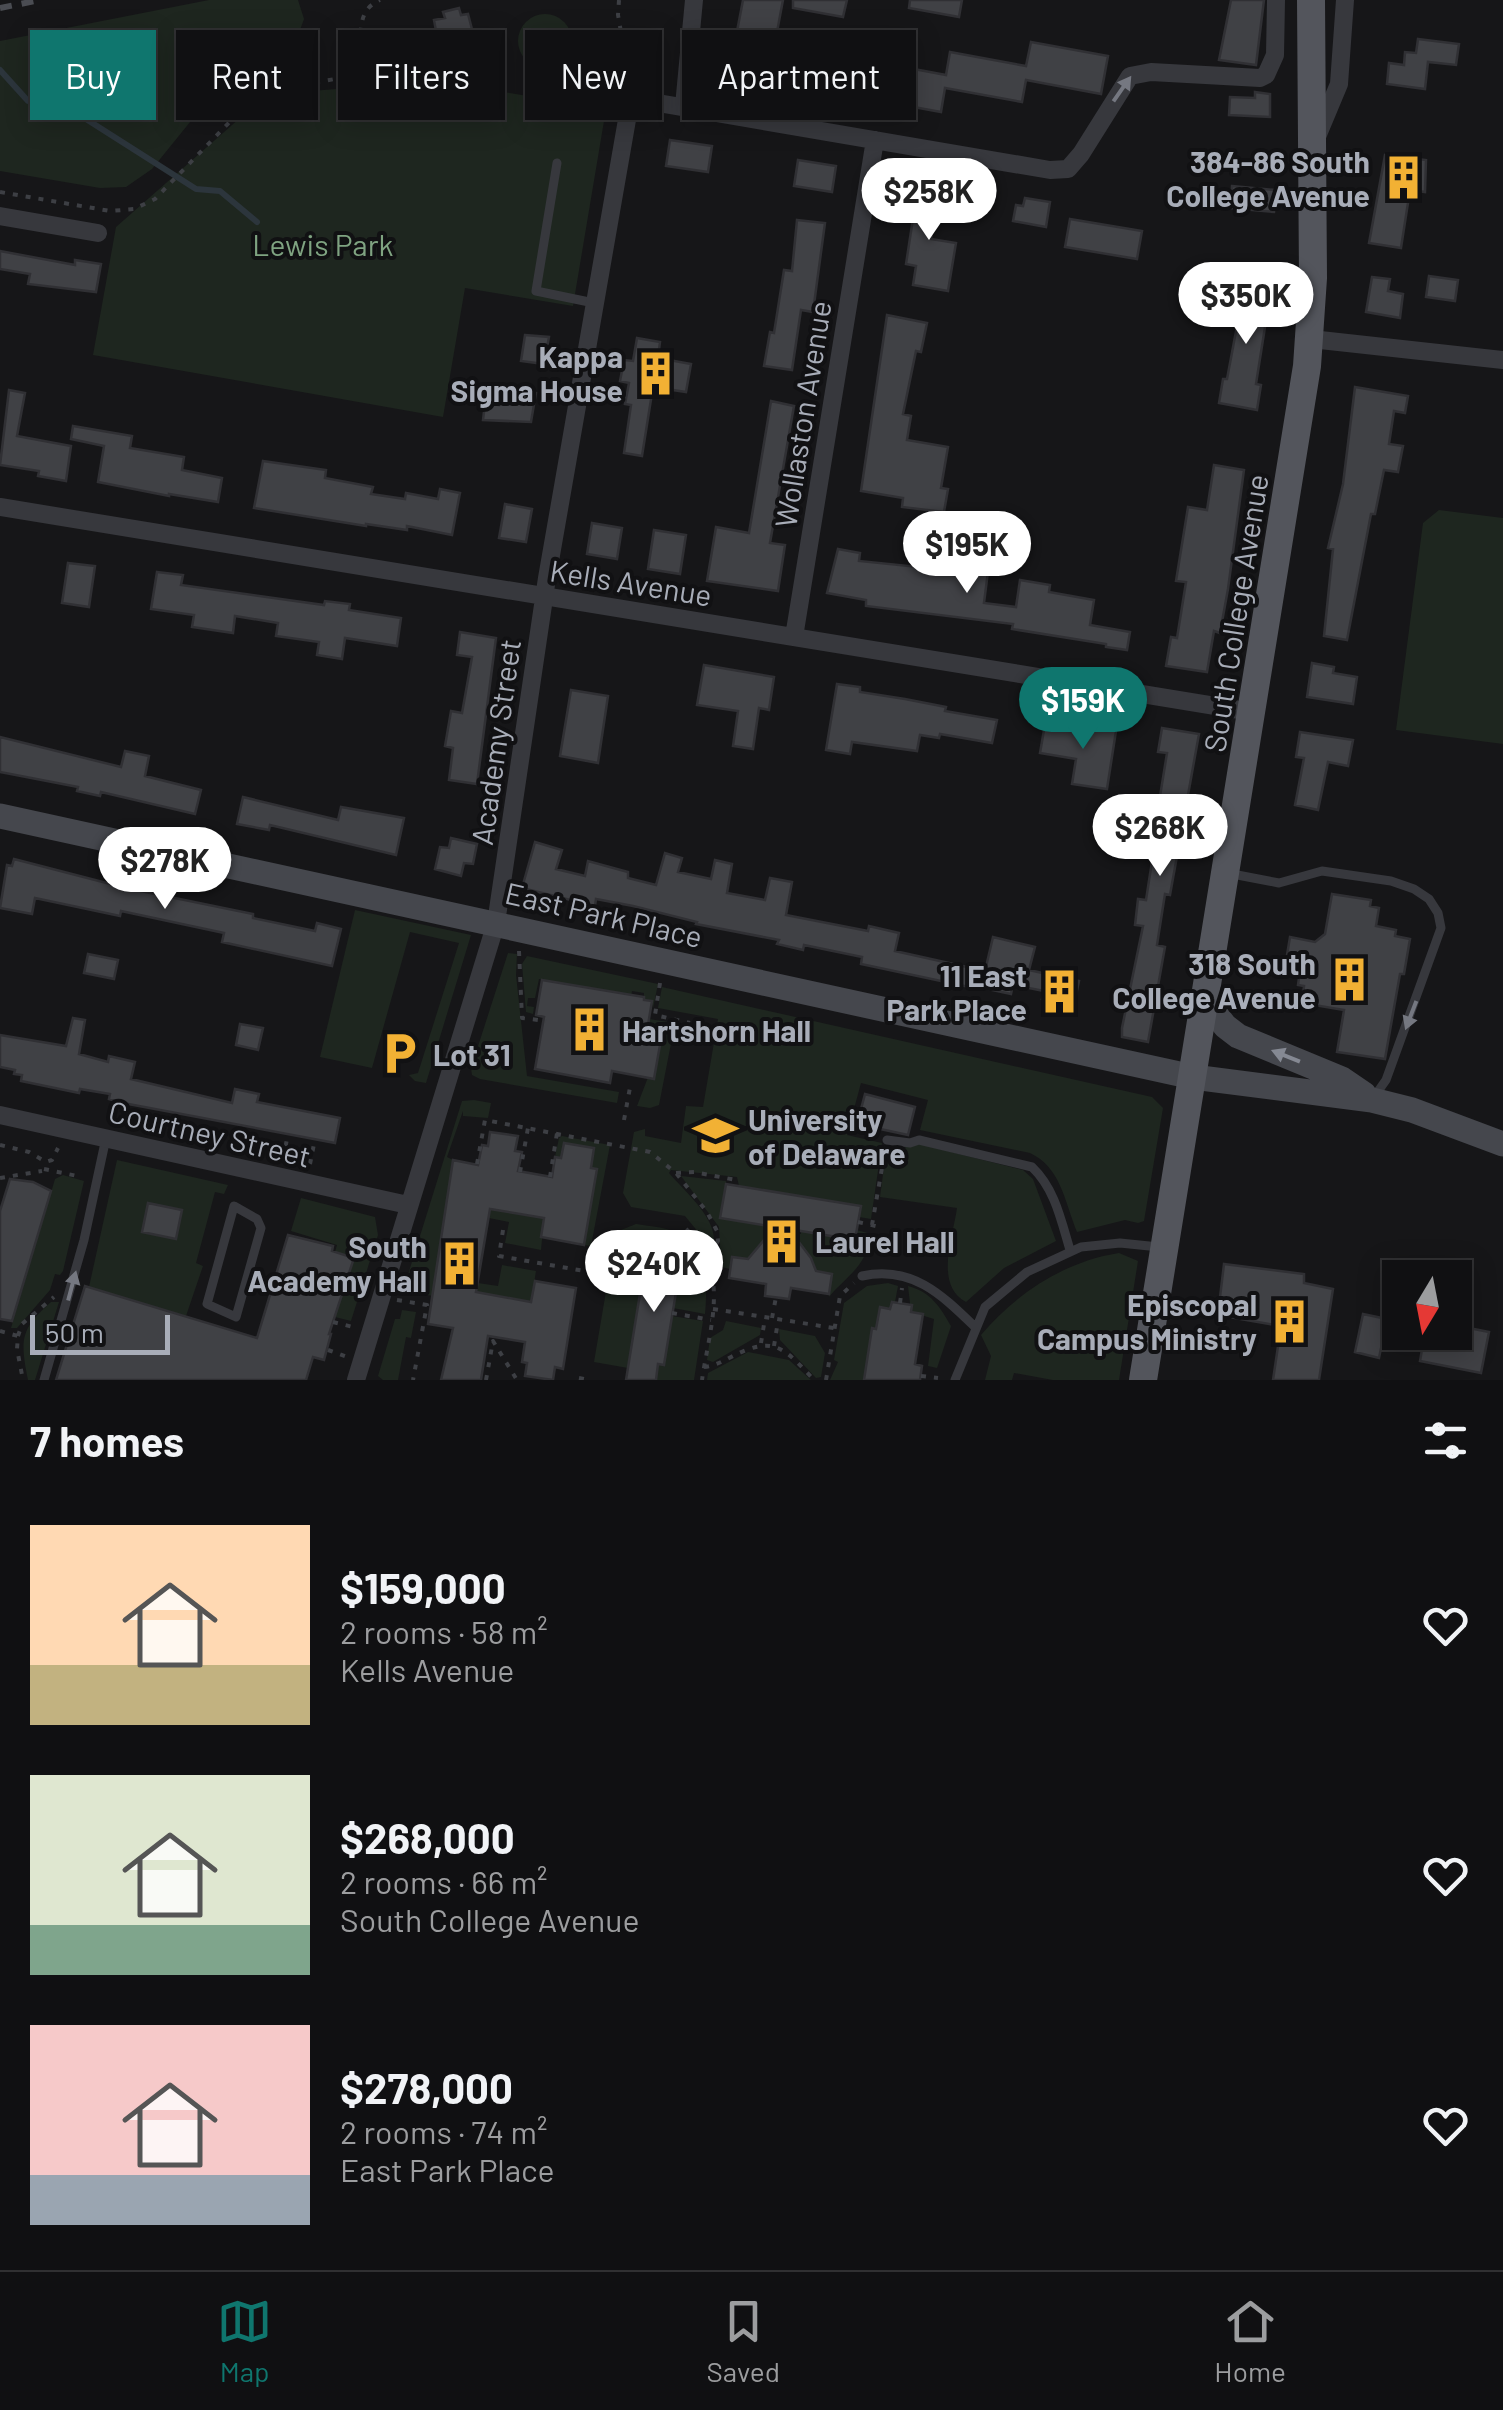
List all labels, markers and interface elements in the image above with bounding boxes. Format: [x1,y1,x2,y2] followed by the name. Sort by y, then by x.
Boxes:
[30,30,156,120] chip: Buy
[176,30,318,120] chip: Rent
[338,30,505,120] chip: Filters
[525,30,662,120] chip: New
[682,30,916,120] chip: Apartment
[1112,76,1131,102] one-way arrow
[1166,143,1370,213] place label: 384-86 South College Avenue
[1379,154,1427,202] building icon: 384-86 South College Avenue
[859,158,999,243] pin: $258K
[884,171,974,209] text: $258K
[252,226,394,262] park label: Lewis Park
[1176,262,1316,347] pin: $350K
[1200,275,1292,313] text: $350K
[766,298,838,530] street label: Wollaston Avenue
[451,338,623,408] place label: Kappa Sigma House
[632,349,680,397] building icon: Kappa Sigma House
[1195,472,1275,754] street label: South College Avenue
[897,511,1037,596] pin: $195K
[925,524,1009,562] text: $195K
[547,551,715,613] street label: Kells Avenue
[463,637,527,847] street label: Academy Street
[1013,667,1153,752] pin: $159K
[1041,680,1125,718] text: $159K
[1090,794,1230,879] pin: $268K
[1115,807,1205,845] text: $268K
[95,827,235,912] pin: $278K
[120,840,210,878] text: $278K
[502,874,706,954] street label: East Park Place
[1112,945,1316,1015] place label: 318 South College Avenue
[1325,956,1373,1004] building icon: 318 South College Avenue
[887,957,1027,1027] place label: 11 East Park Place
[1036,968,1084,1016] building icon: 11 East Park Place
[1402,1001,1418,1031] one-way arrow
[565,1006,613,1054] building icon: Hartshorn Hall
[622,1012,811,1048] place label: Hartshorn Hall
[376,1030,424,1078] parking icon: Lot 31
[433,1036,511,1072] place label: Lot 31
[1271,1048,1300,1064] one-way arrow
[106,1092,314,1174] street label: Courtney Street
[748,1101,906,1171] place label: University of Delaware
[691,1112,739,1160] school or university icon: University of Delaware
[758,1217,806,1265] building icon: Laurel Hall
[815,1223,954,1259] place label: Laurel Hall
[247,1228,427,1298] place label: South Academy Hall
[584,1230,724,1315] pin: $240K
[436,1239,484,1287] building icon: South Academy Hall
[607,1243,701,1281] text: $240K
[1382,1260,1472,1350] north arrow
[1382,1260,1472,1350] map controls
[64,1270,80,1301] one-way arrow
[1037,1286,1257,1356] place label: Episcopal Campus Ministry
[1266,1297,1314,1345] building icon: Episcopal Campus Ministry
[30,1310,170,1354] scale bar
[45,1315,104,1349] text: 50 m
[1418,1413,1473,1468] icon: filters
[30,1415,184,1465] text: 7 homes
[340,1562,506,1612] text: $159,000
[110,1565,230,1685] icon: home
[1418,1598,1473,1653] icon: heart
[340,1612,548,1650] text: 2 rooms · 58 m²
[340,1650,514,1688] text: Kells Avenue
[340,1812,515,1862] text: $268,000
[110,1815,230,1935] icon: home
[1418,1848,1473,1903] icon: heart
[340,1862,548,1900] text: 2 rooms · 66 m²
[340,1900,639,1938] text: South College Avenue
[340,2062,513,2112] text: $278,000
[110,2065,230,2185] icon: home
[1418,2098,1473,2153] icon: heart
[340,2112,547,2150] text: 2 rooms · 74 m²
[340,2150,555,2188] text: East Park Place
[217,2294,272,2388] tab: Map
[707,2294,780,2388] tab: Saved
[1214,2294,1286,2388] tab: Home

